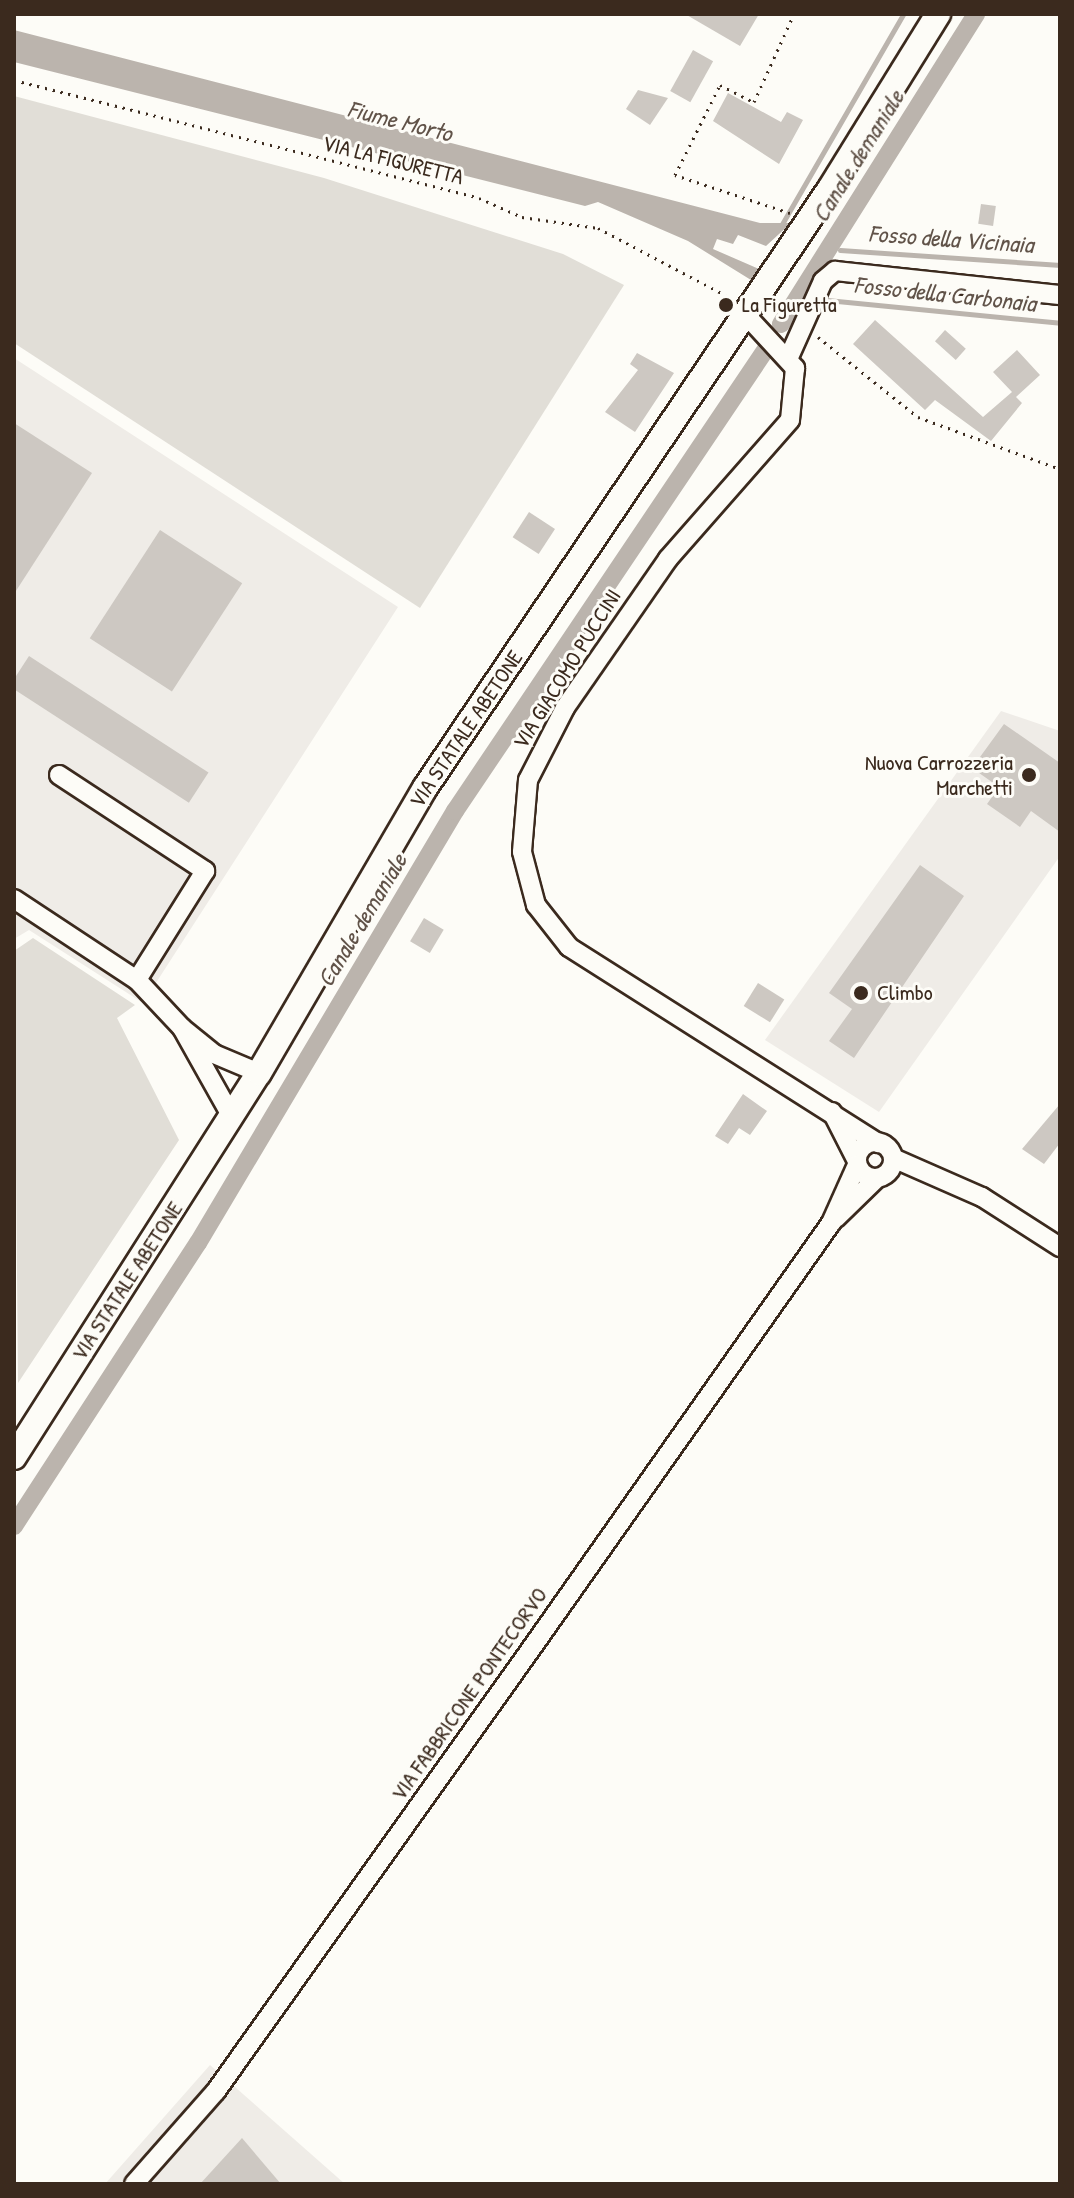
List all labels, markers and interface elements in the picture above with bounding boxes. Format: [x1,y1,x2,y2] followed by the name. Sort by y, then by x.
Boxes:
[806,85,910,227] water label: Canale demaniale
[345,94,455,148] water label: Fiume Morto
[320,130,466,190] street label: VIA LA FIGURETTA
[868,219,1034,259] water label: Fosso della Vicinaia
[853,270,1037,318] water label: Fosso della Carbonaia
[742,292,837,318] place label: La Figuretta
[717,296,735,314] marker: La Figuretta
[507,584,627,754] street label: VIA GIACOMO PUCCINI
[404,645,528,813] street label: VIA STATALE ABETONE
[865,749,1013,800] place label: Nuova Carrozzeria Marchetti
[1020,766,1038,784] marker: Nuova Carrozzeria Marchetti
[311,848,413,992] water label: Canale demaniale
[877,980,933,1006] place label: Climbo
[852,984,870,1002] marker: Climbo
[66,1197,188,1365] street label: VIA STATALE ABETONE
[385,1582,553,1806] street label: VIA FABBRICONE PONTECORVO

